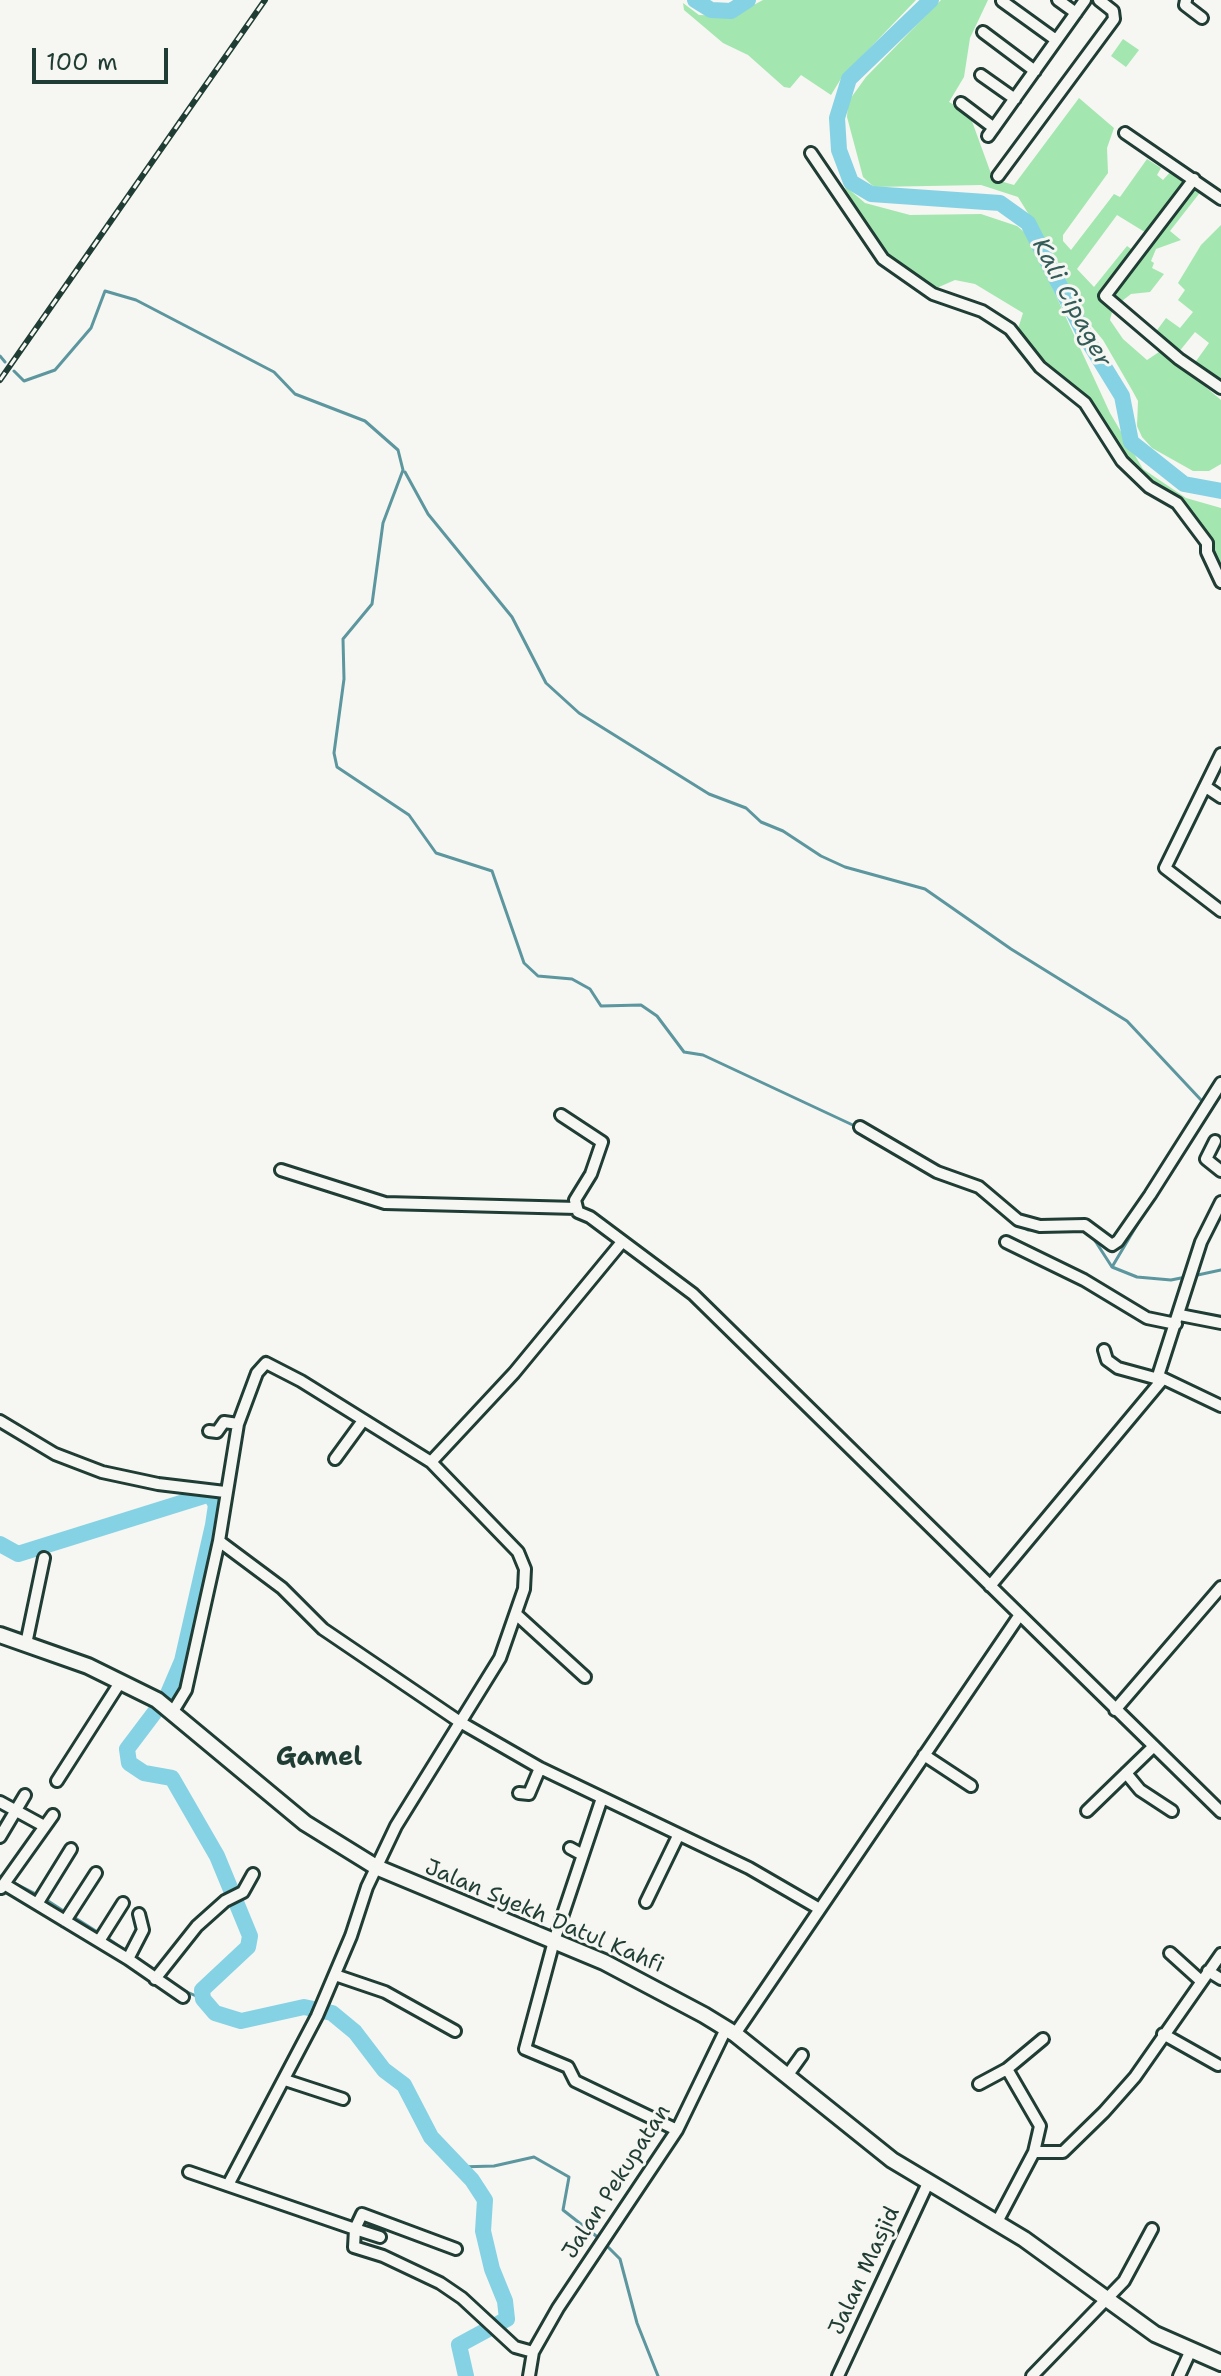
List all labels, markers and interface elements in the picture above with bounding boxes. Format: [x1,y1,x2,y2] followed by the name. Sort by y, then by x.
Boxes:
[36,32,172,82] scale bar
[46,46,118,78] text: 100 m
[1025,234,1117,372] water label: Kali Cipager
[276,1742,362,1774] district label: Gamel
[421,1855,667,1979] street label: Jalan Syekh Datul Kahfi
[557,2100,677,2264] street label: Jalan Pekupatan
[824,2203,906,2339] street label: Jalan Masjid

